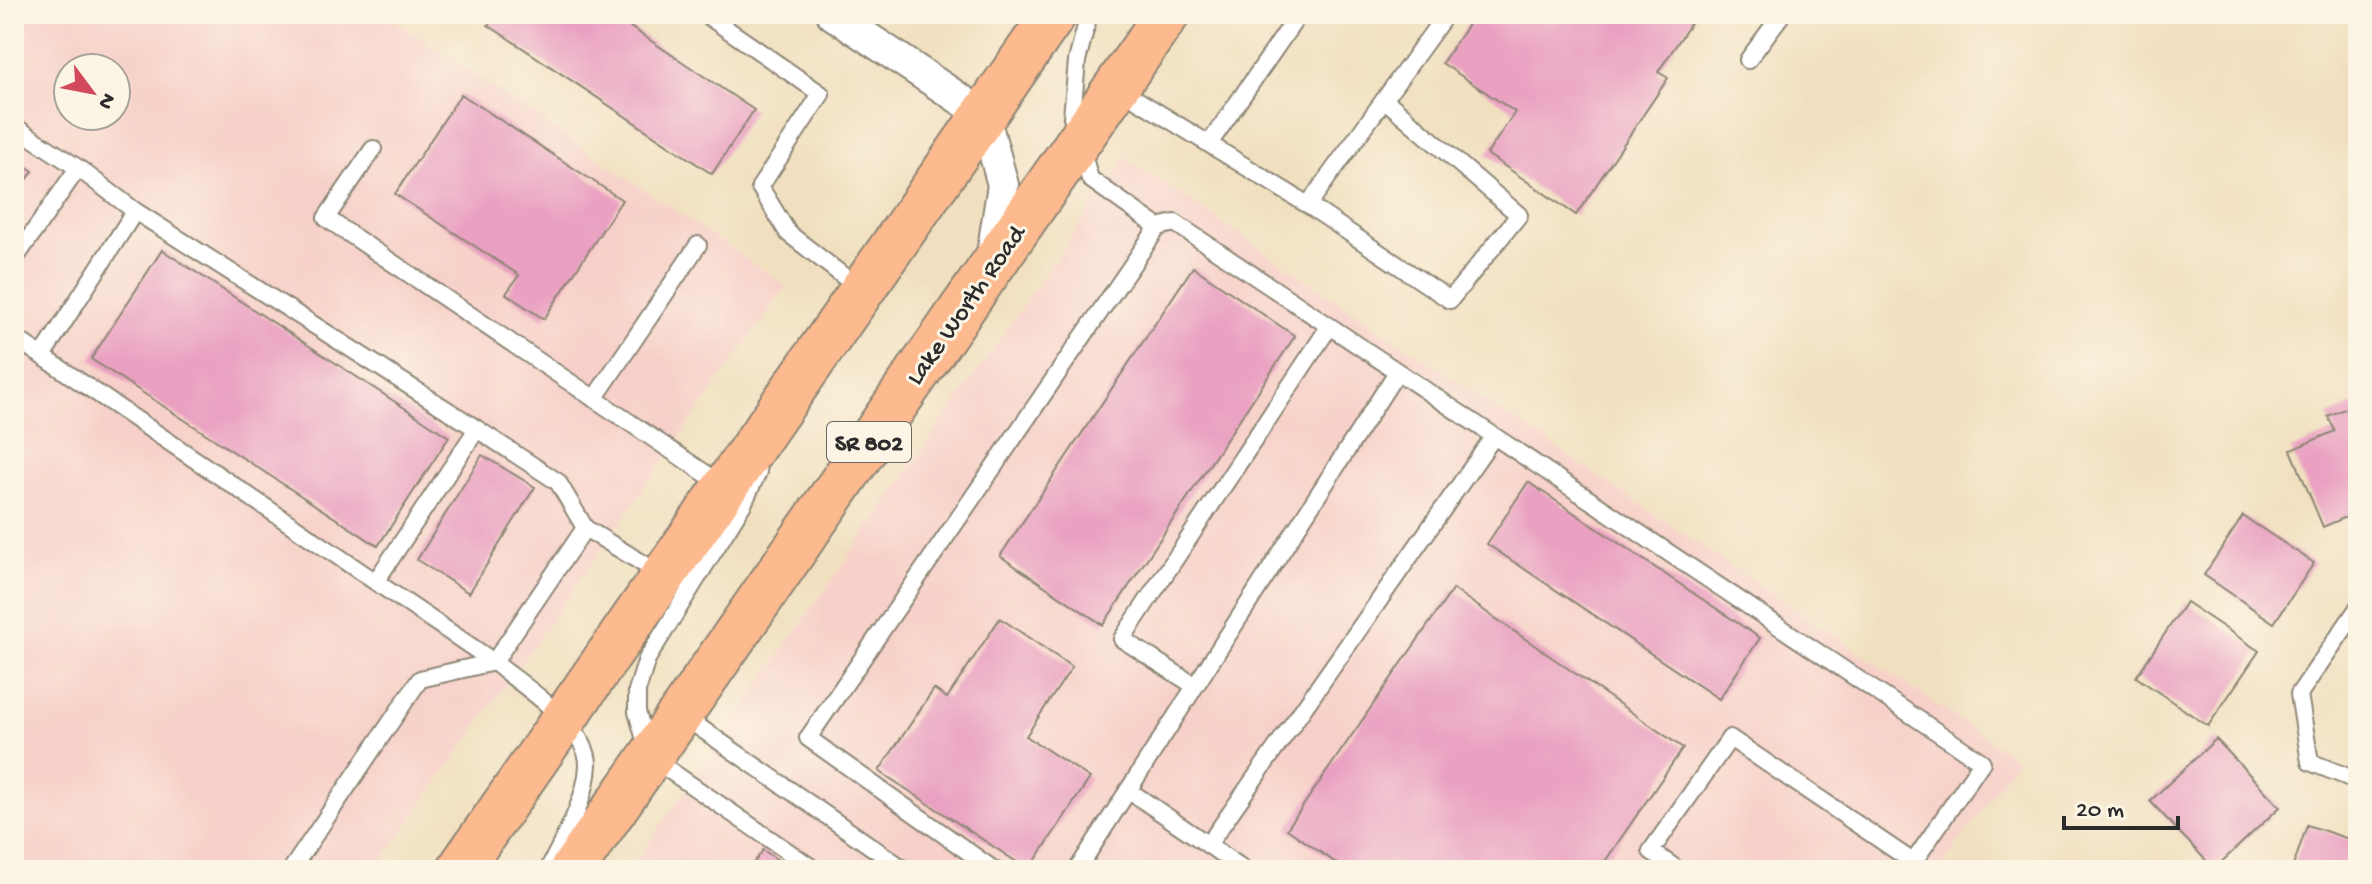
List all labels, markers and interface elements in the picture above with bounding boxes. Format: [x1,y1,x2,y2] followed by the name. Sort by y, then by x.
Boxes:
[52,52,132,132] north arrow
[91,87,120,113] text: N
[901,219,1035,392] street label: Lake Worth Road
[827,422,911,462] road number: SR 802
[2064,780,2178,830] scale bar
[2076,797,2124,826] text: 20 m

